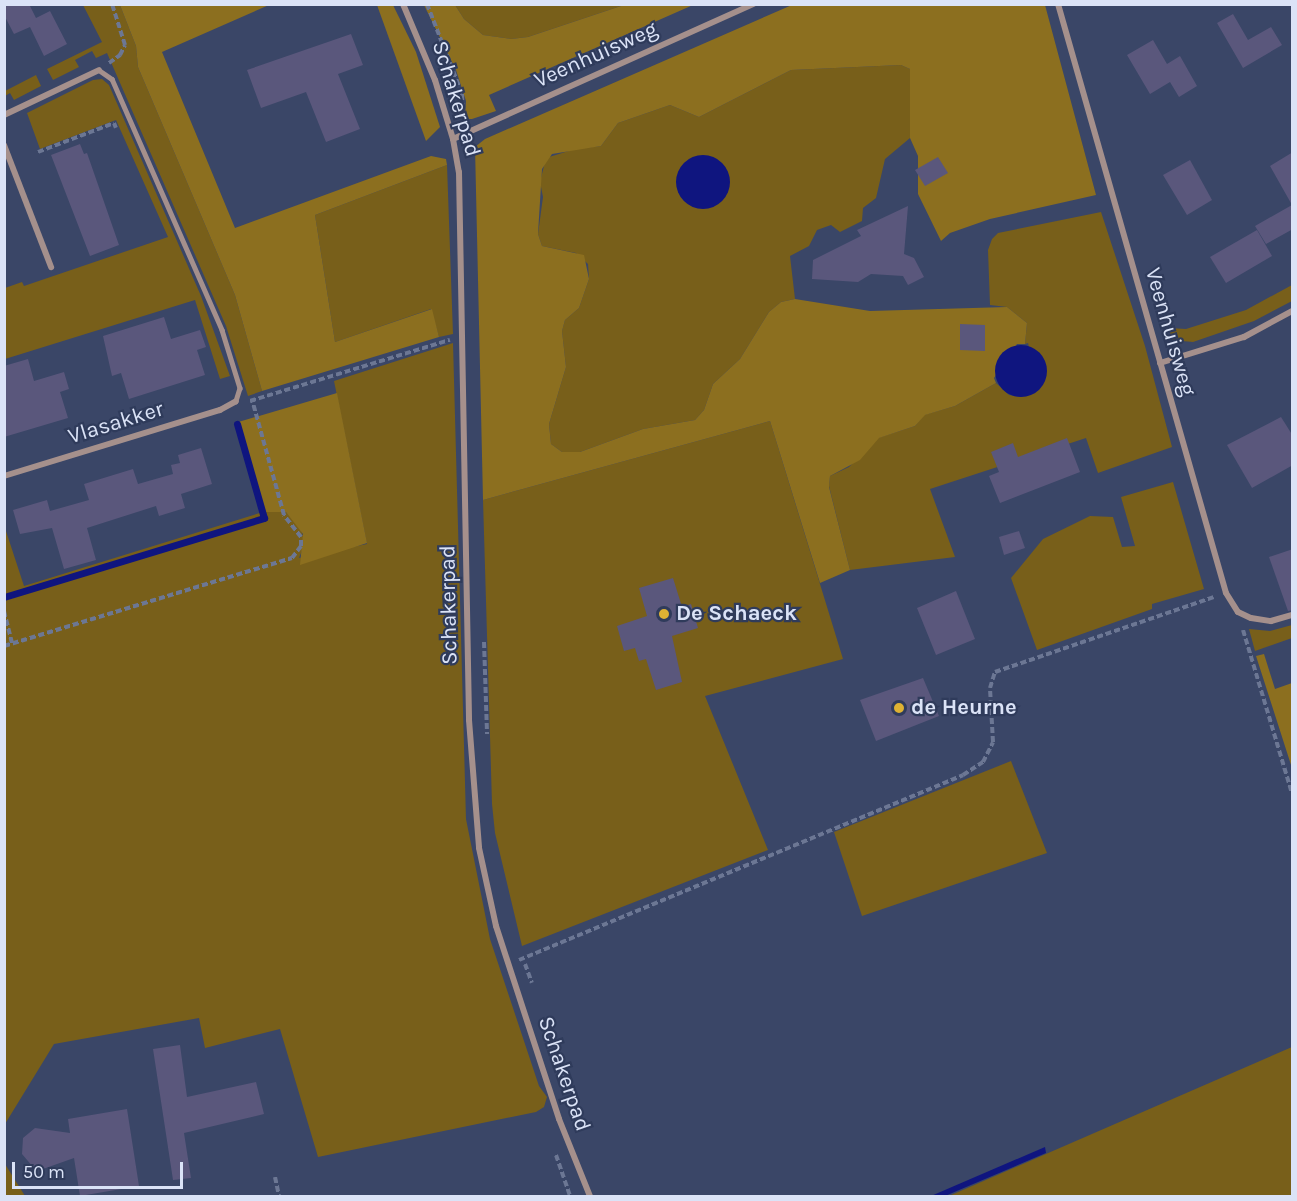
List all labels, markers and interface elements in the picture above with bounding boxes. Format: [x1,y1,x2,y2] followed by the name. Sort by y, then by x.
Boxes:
[530,16,662,94] street label: Veenhuisweg
[426,38,486,160] street label: Schakerpad
[1139,265,1201,399] street label: Veenhuisweg
[65,396,167,450] street label: Vlasakker
[435,545,463,665] street label: Schakerpad
[676,601,797,627] place label: De Schaeck
[657,607,671,621] marker: De Schaeck
[911,695,1017,721] place label: de Heurne
[892,701,906,715] marker: de Heurne
[532,1013,596,1135] street label: Schakerpad
[15,1150,186,1188] scale bar
[23,1161,65,1183] text: 50 m

